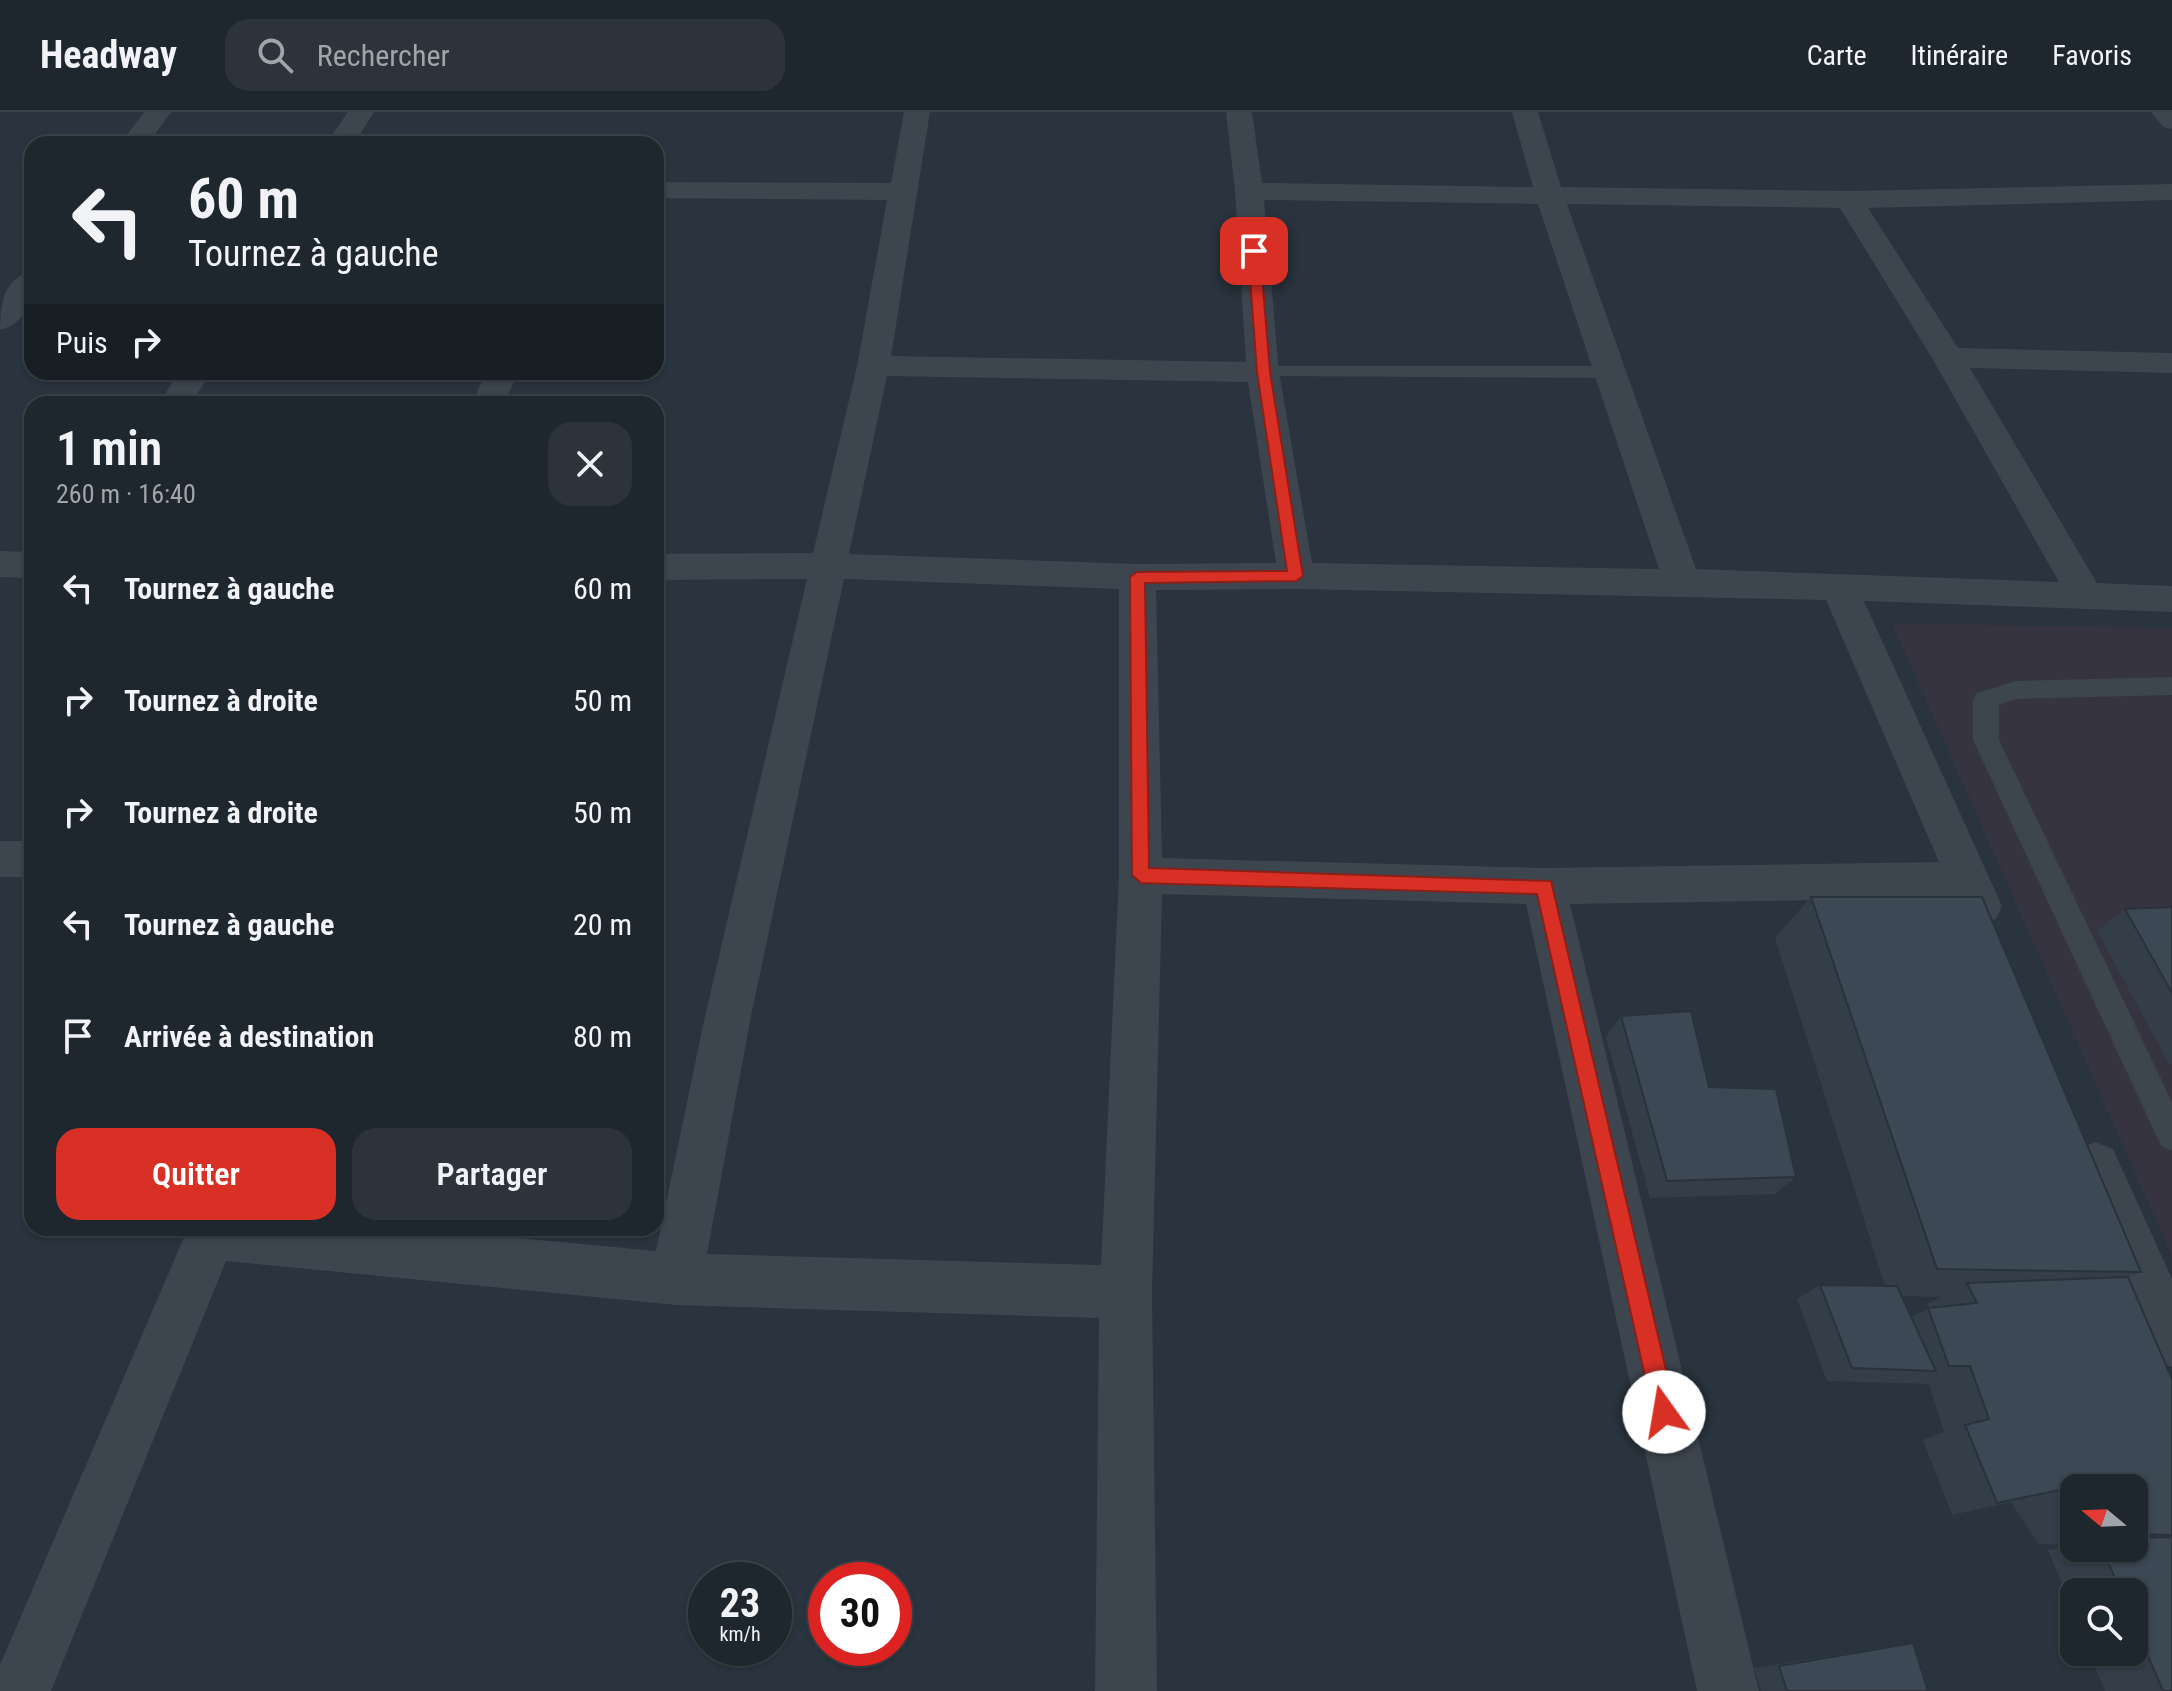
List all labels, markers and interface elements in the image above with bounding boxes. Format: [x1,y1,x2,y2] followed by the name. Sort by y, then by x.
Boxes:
[225,19,785,91] search box
[40,33,177,77] text: Headway
[253,33,297,77] icon: search
[317,38,450,73] text: Rechercher
[1807,39,1867,72] text: Carte
[1911,39,2008,72] text: Itinéraire
[2052,39,2132,72] text: Favoris
[188,166,299,232] text: 60 m
[56,168,160,272] icon: left
[1220,217,1288,285] pin
[1232,229,1276,273] icon: arrive
[188,233,439,275] text: Tournez à gauche
[124,320,168,364] icon: right
[56,325,108,360] text: Puis
[56,420,162,477] text: 1 min
[548,422,632,506] button: close
[56,479,196,509] text: 260 m · 16:40
[56,566,100,610] icon: left
[124,571,334,606] text: Tournez à gauche
[573,571,632,606] text: 60 m
[56,678,100,722] icon: right
[124,683,318,718] text: Tournez à droite
[573,683,632,718] text: 50 m
[56,790,100,834] icon: right
[124,795,318,830] text: Tournez à droite
[573,795,632,830] text: 50 m
[56,902,100,946] icon: left
[124,907,334,942] text: Tournez à gauche
[573,907,632,942] text: 20 m
[56,1014,100,1058] icon: arrive
[124,1019,374,1054] text: Arrivée à destination
[573,1019,632,1054] text: 80 m
[56,1128,336,1220] button: Quitter
[352,1128,632,1220] button: Partager
[1622,1370,1706,1454] position arrow
[2060,1474,2148,1562] north arrow
[2060,1474,2148,1666] map controls
[808,1562,912,1666] speed limit sign: 30
[2060,1578,2148,1666] button: search
[720,1580,760,1627] text: 23
[719,1622,761,1646] text: km/h

